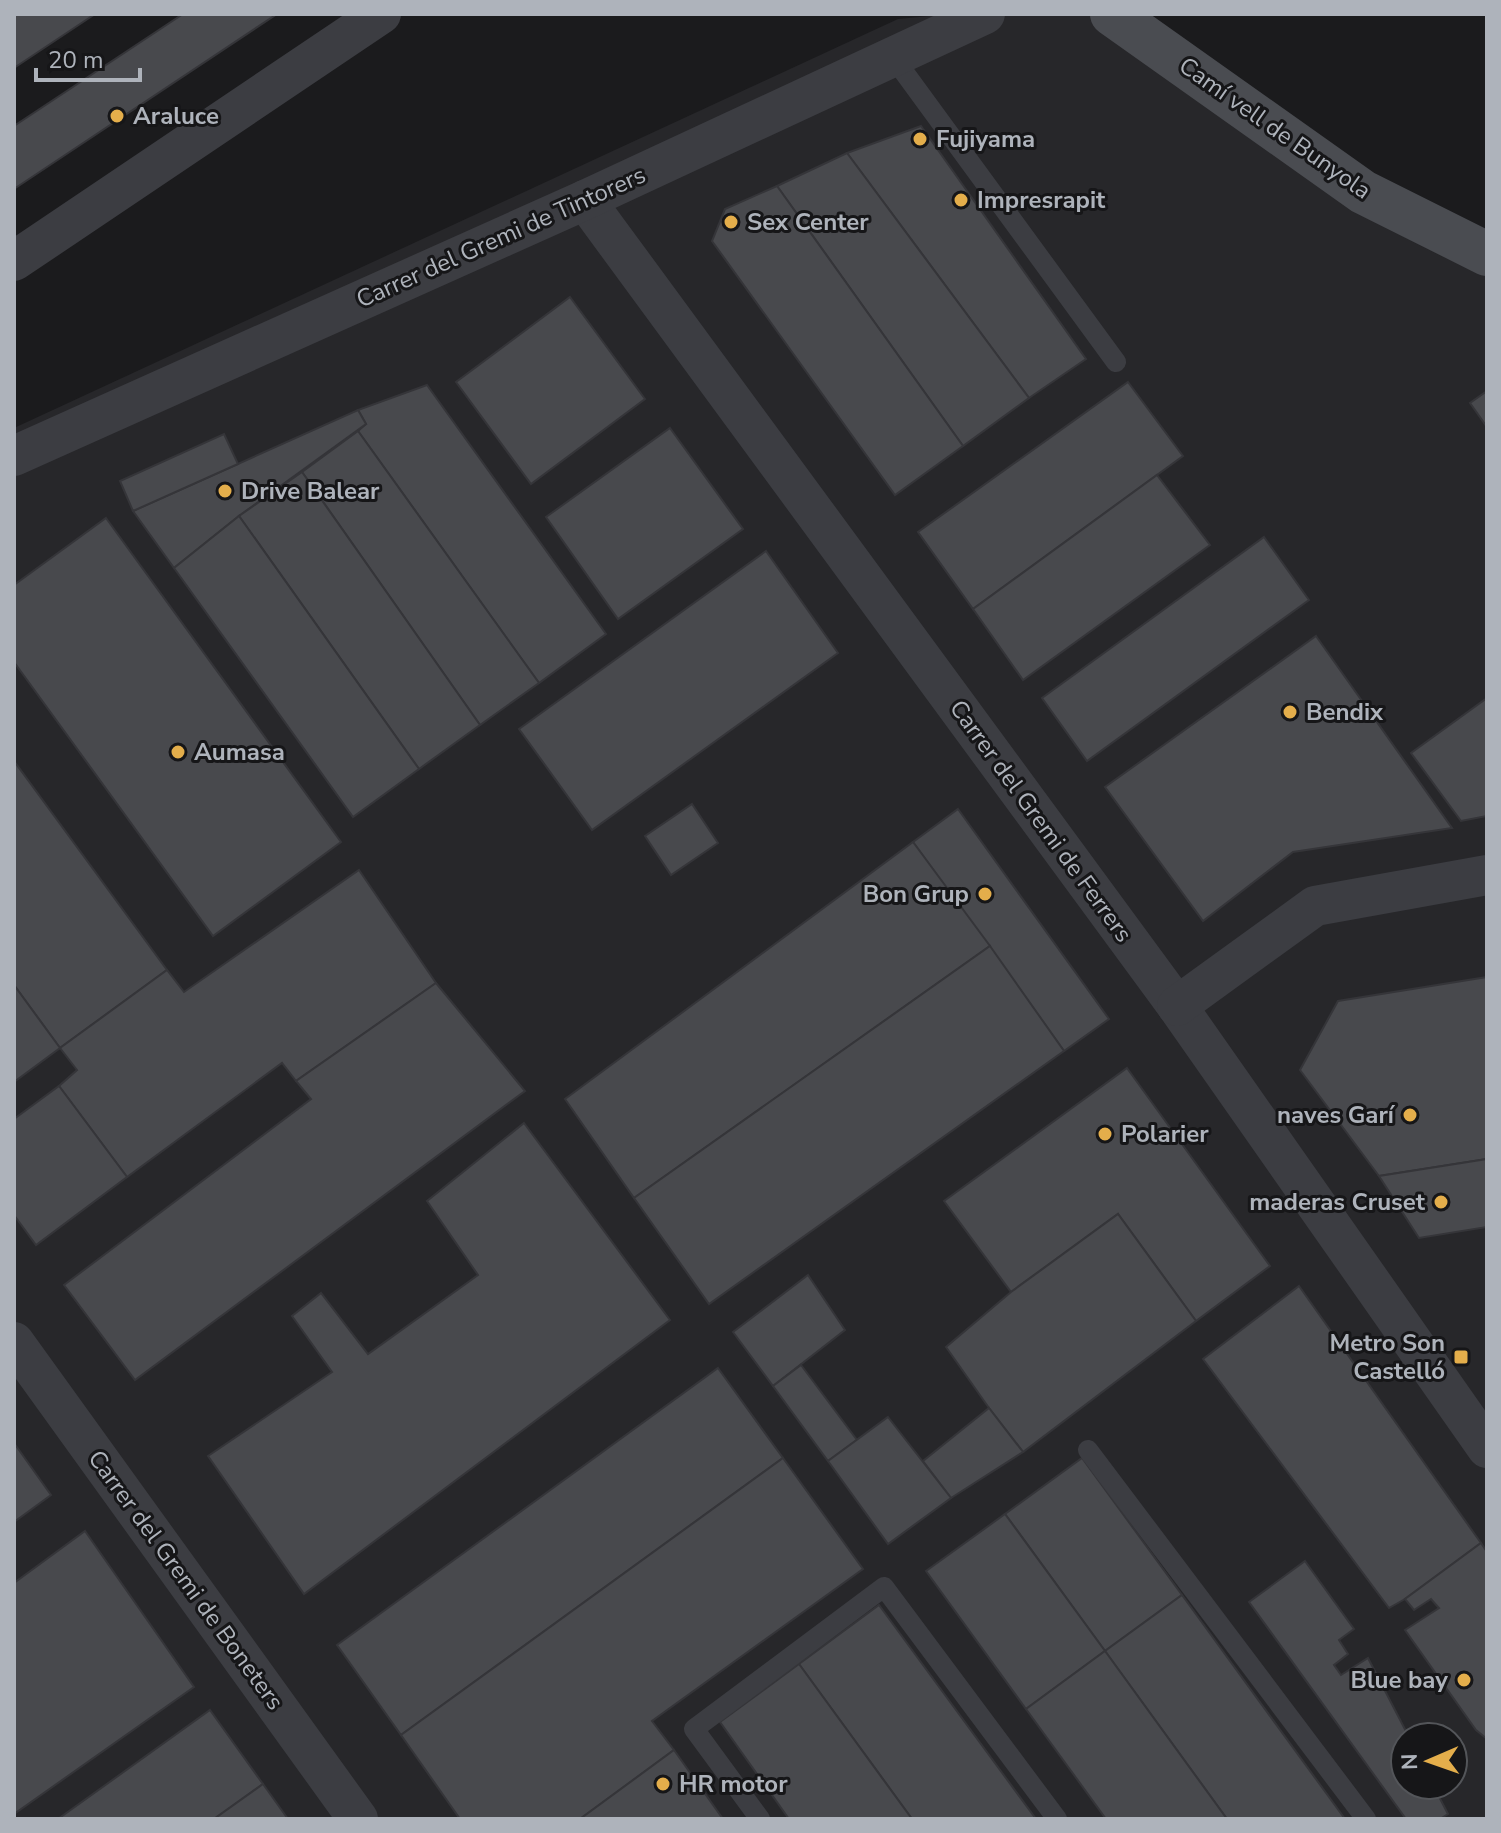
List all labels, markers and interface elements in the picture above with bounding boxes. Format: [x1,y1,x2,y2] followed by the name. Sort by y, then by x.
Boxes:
[36,32,140,82] scale bar
[48,44,104,76] text: 20 m
[1173,50,1377,206] street label: Camí vell de Bunyola
[133,100,219,132] place label: Araluce
[108,107,126,125] marker: Araluce
[936,123,1035,155] place label: Fujiyama
[911,130,929,148] marker: Fujiyama
[351,159,651,315] street label: Carrer del Gremi de Tintorers
[977,184,1106,216] place label: Impresrapit
[952,191,970,209] marker: Impresrapit
[747,206,869,238] place label: Sex Center
[722,213,740,231] marker: Sex Center
[241,475,380,507] place label: Drive Balear
[216,482,234,500] marker: Drive Balear
[942,693,1140,949] street label: Carrer del Gremi de Ferrers
[1306,696,1384,728] place label: Bendix
[1281,703,1299,721] marker: Bendix
[194,736,285,768] place label: Aumasa
[169,743,187,761] marker: Aumasa
[863,878,969,910] place label: Bon Grup
[976,885,994,903] marker: Bon Grup
[1277,1099,1396,1131] place label: naves Garí
[1401,1106,1419,1124] marker: naves Garí
[1121,1118,1209,1150] place label: Polarier
[1096,1125,1114,1143] marker: Polarier
[1249,1186,1426,1218] place label: maderas Cruset
[1432,1193,1450,1211] marker: maderas Cruset
[1329,1327,1445,1387] place label: Metro Son Castelló
[1452,1348,1470,1366] marker: Metro Son Castelló
[81,1444,291,1716] street label: Carrer del Gremi de Boneters
[1350,1664,1448,1696] place label: Blue bay
[1455,1671,1473,1689] marker: Blue bay
[1389,1721,1469,1801] north arrow
[1395,1753,1425,1770] text: N
[679,1768,788,1800] place label: HR motor
[654,1775,672,1793] marker: HR motor

